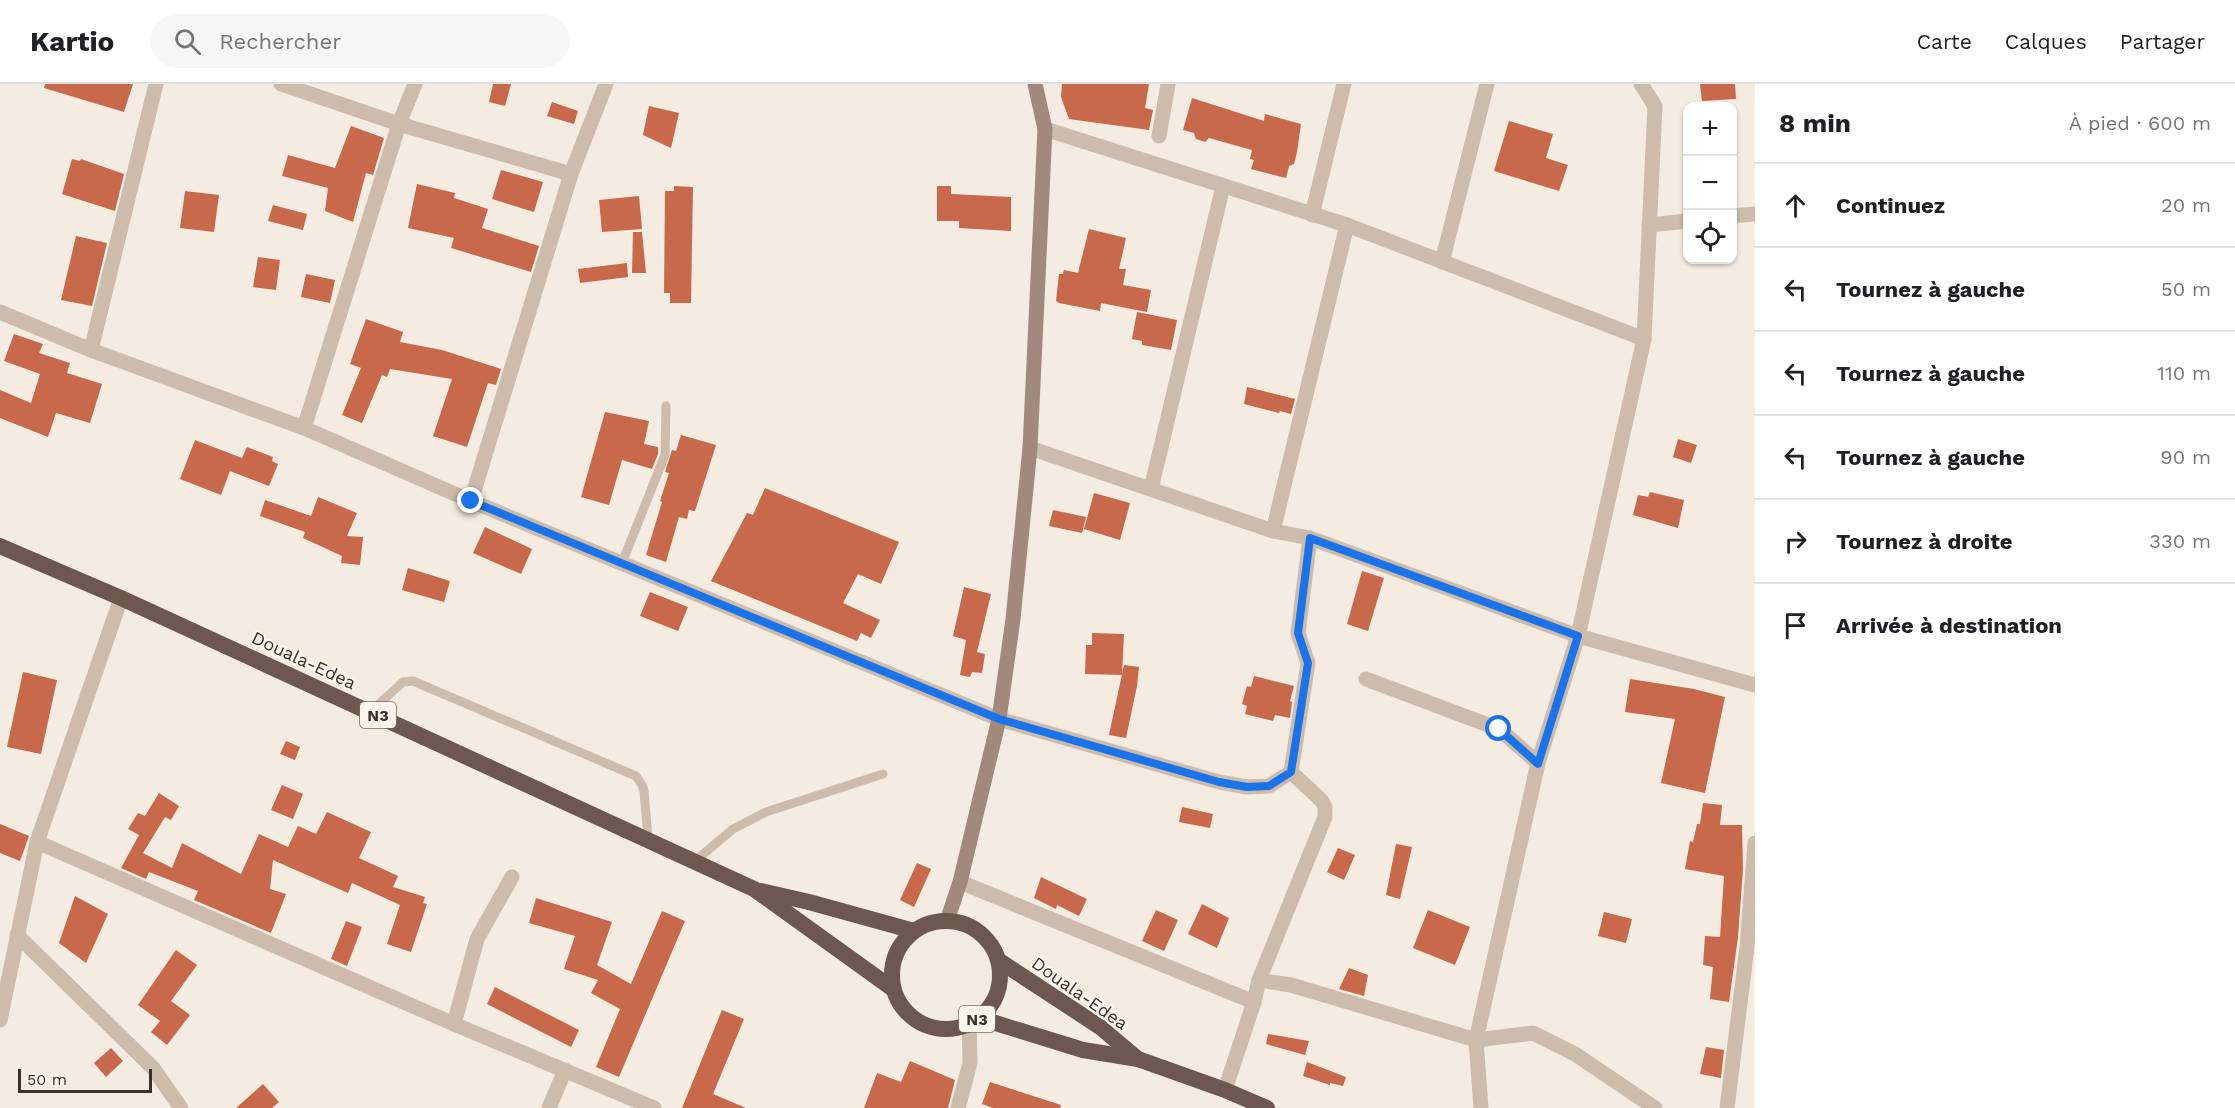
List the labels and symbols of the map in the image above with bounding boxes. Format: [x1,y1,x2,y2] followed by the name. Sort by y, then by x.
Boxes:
[457,487,483,513] route end
[249,627,359,693] street label: Douala-Edea
[360,702,396,728] road number: N3
[1485,715,1511,741] route start
[1028,952,1132,1034] street label: Douala-Edea
[959,1006,995,1032] road number: N3
[18,1066,152,1094] scale bar

